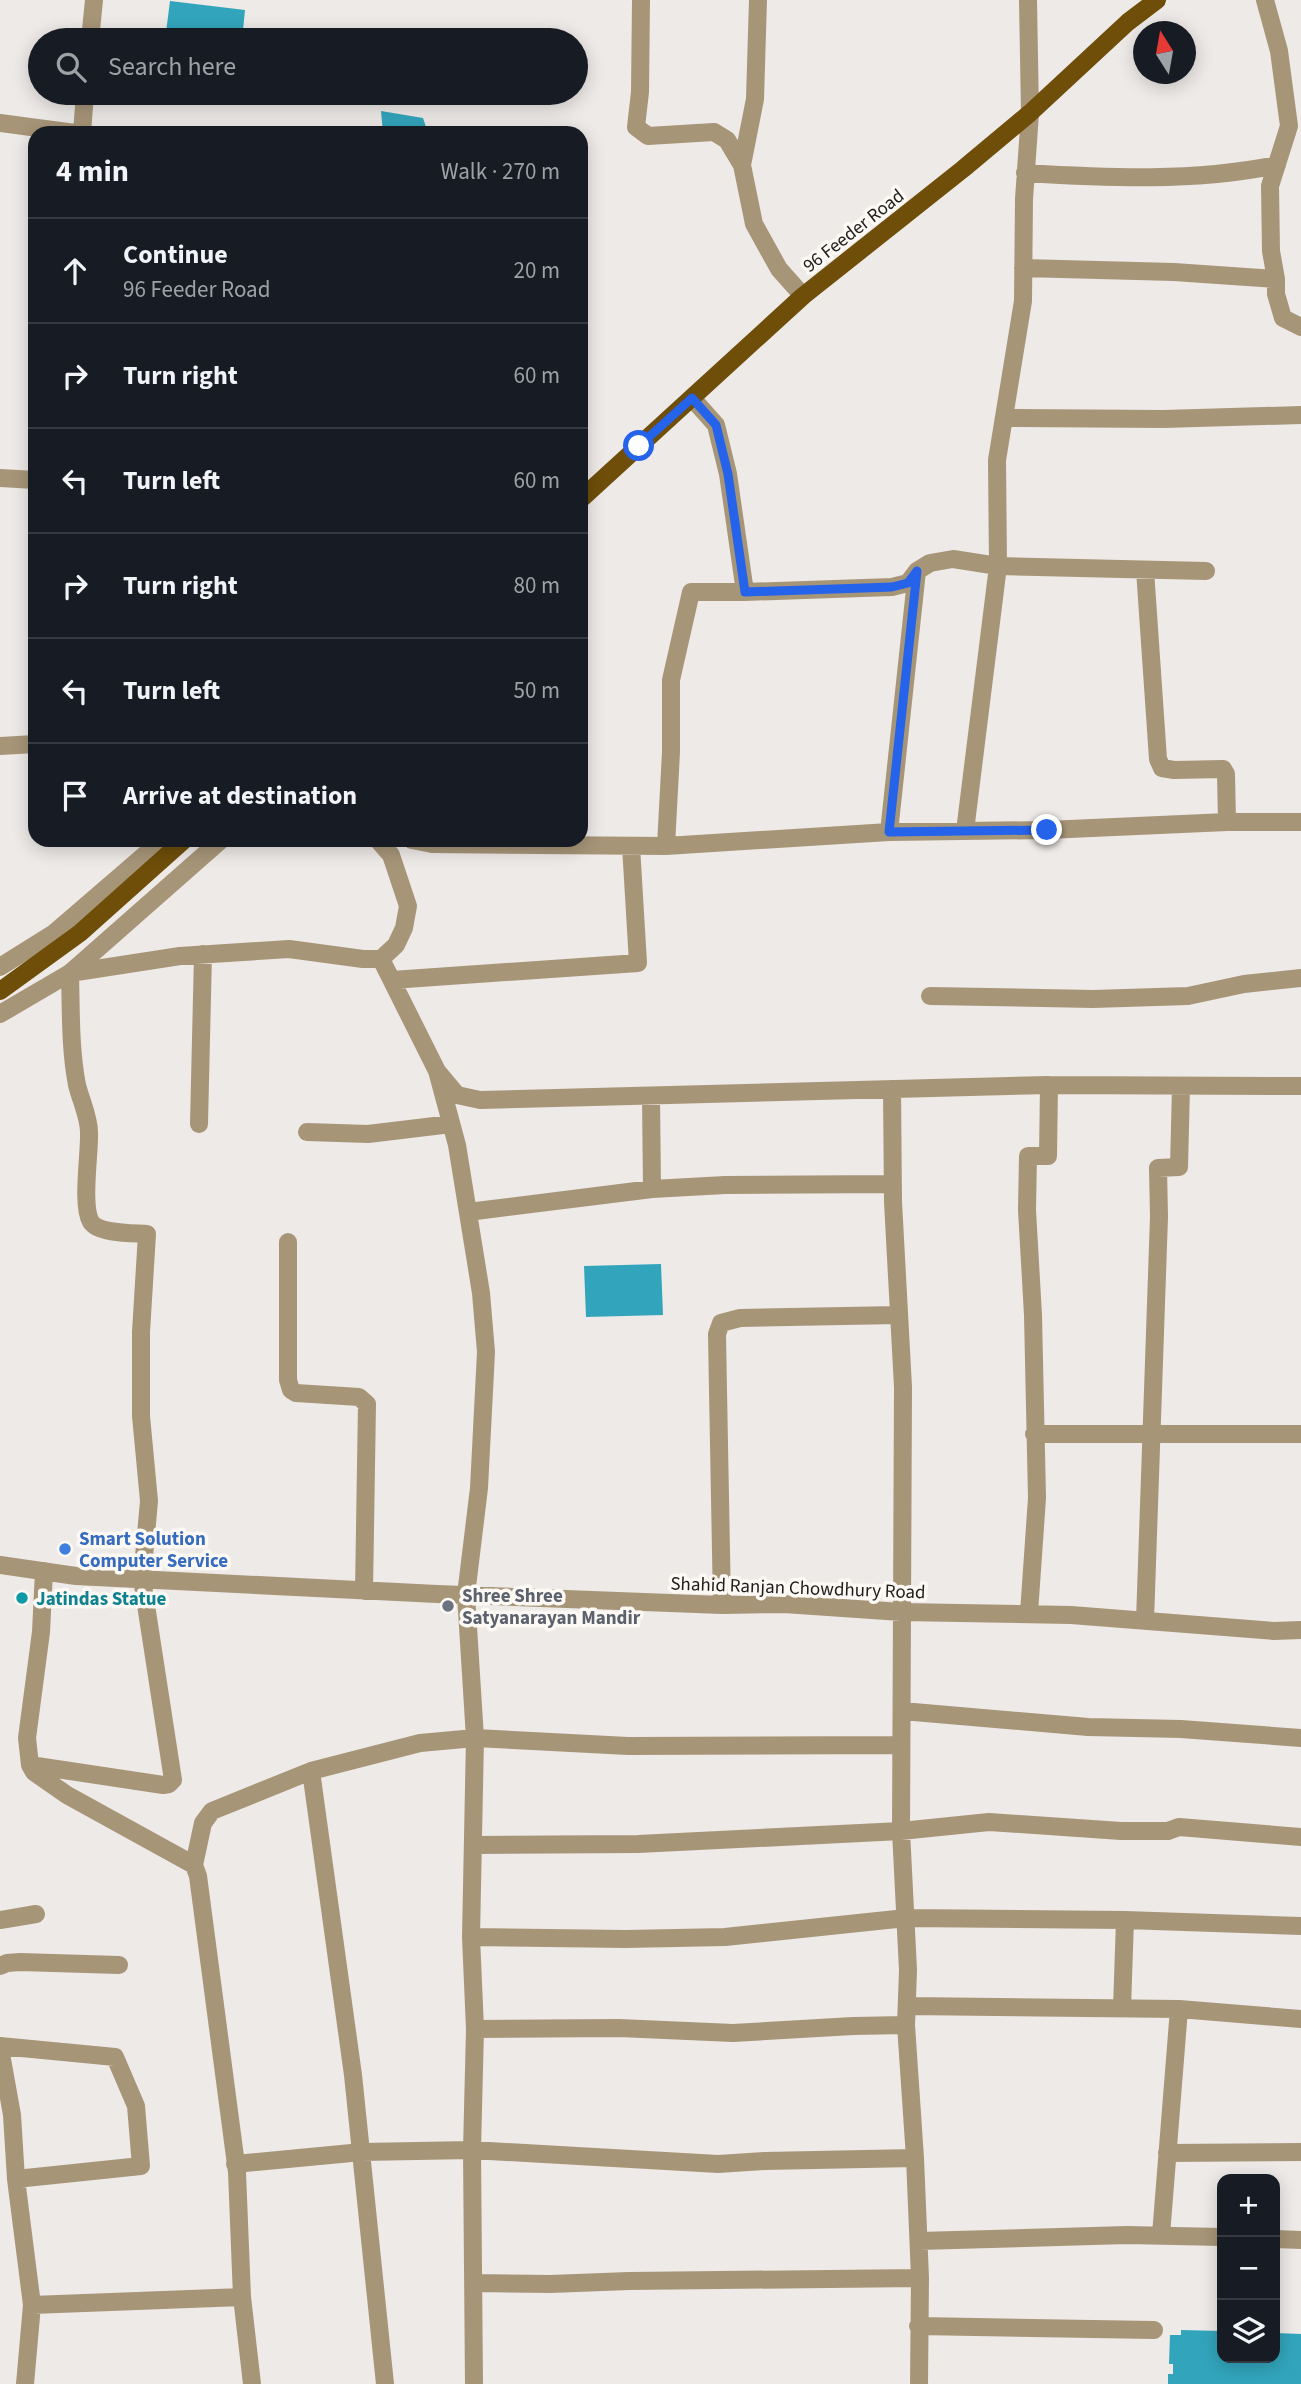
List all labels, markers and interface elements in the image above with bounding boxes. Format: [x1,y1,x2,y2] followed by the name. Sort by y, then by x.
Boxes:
[1133,21,1196,84] north arrow
[28,28,588,105] search box
[52,48,90,86] icon: search
[108,48,236,85] text: Search here
[56,150,129,193] text: 4 min
[441,155,560,188] text: Walk · 270 m
[798,183,910,279] street label: 96 Feeder Road
[123,236,228,273] text: Continue
[56,252,94,290] icon: ahead
[513,254,560,287] text: 20 m
[123,273,270,306] text: 96 Feeder Road
[56,357,94,395] icon: right
[123,357,238,394] text: Turn right
[513,359,560,392] text: 60 m
[623,430,654,461] route start
[56,462,94,500] icon: left
[123,462,220,499] text: Turn left
[513,464,560,497] text: 60 m
[56,567,94,605] icon: right
[123,567,238,604] text: Turn right
[513,569,560,602] text: 80 m
[56,672,94,710] icon: left
[123,672,220,709] text: Turn left
[513,674,560,707] text: 50 m
[56,777,94,815] icon: arrive
[123,777,357,814] text: Arrive at destination
[1031,814,1062,845] route end
[79,1526,228,1575] place label: Smart Solution Computer Service
[57,1541,73,1557] marker: Smart Solution Computer Service
[670,1571,926,1606] street label: Shahid Ranjan Chowdhury Road
[462,1583,641,1632] place label: Shree Shree Satyanarayan Mandir
[36,1586,166,1613] place label: Jatindas Statue
[14,1590,30,1606] marker: Jatindas Statue
[440,1598,456,1614] marker: Shree Shree Satyanarayan Mandir
[1217,2174,1280,2363] map controls
[1217,2174,1280,2237] button: +
[1217,2237,1280,2300] button: −
[1217,2300,1280,2363] button: layers

